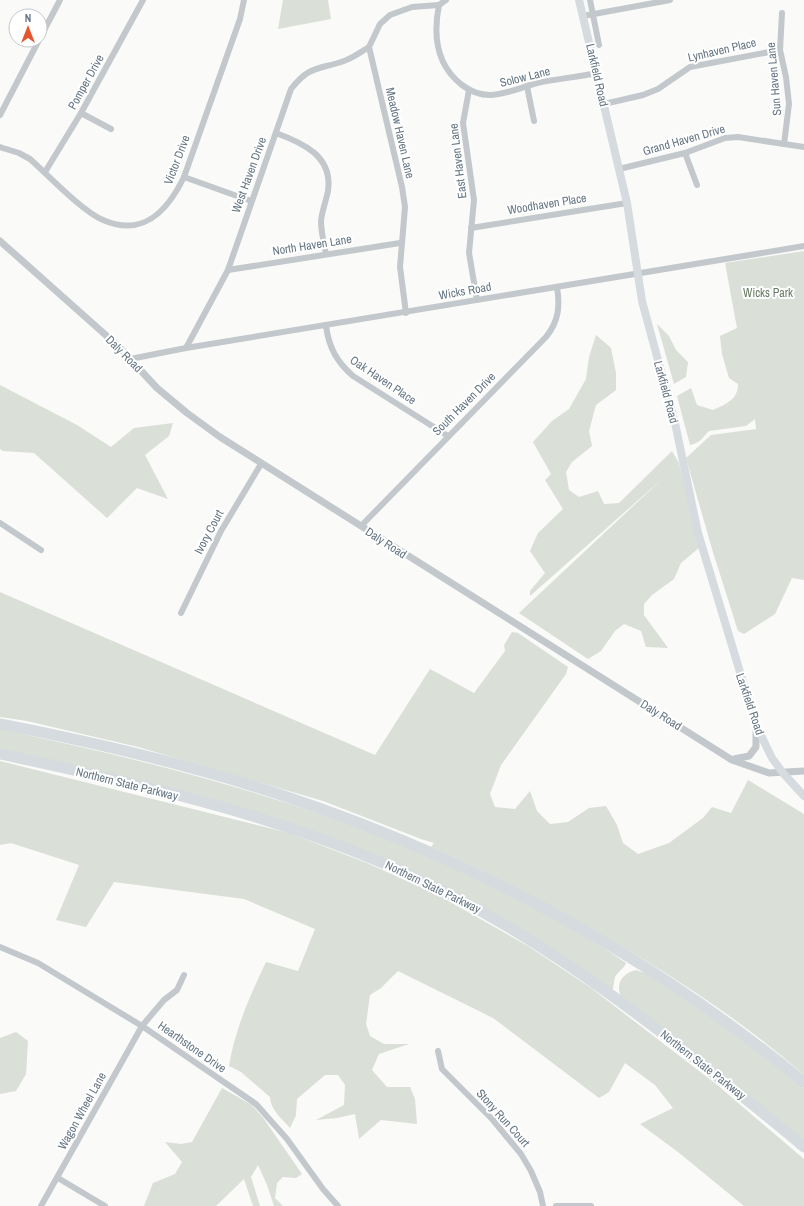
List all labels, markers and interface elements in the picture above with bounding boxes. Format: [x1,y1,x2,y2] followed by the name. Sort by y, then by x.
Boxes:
[8,8,48,48] north arrow
[25,11,31,25] text: N
[686,34,758,66] street label: Lynhaven Place
[582,42,612,108] street label: Larkfield Road
[763,42,785,116] street label: Sun Haven Lane
[64,52,108,112] street label: Pomper Drive
[498,63,552,91] street label: Solow Lane
[382,86,418,180] street label: Meadow Haven Lane
[641,121,727,159] street label: Grand Haven Drive
[445,123,471,199] street label: East Haven Lane
[160,133,194,187] street label: Victor Drive
[228,135,270,215] street label: West Haven Drive
[506,190,588,218] street label: Woodhaven Place
[271,231,353,259] street label: North Haven Lane
[437,279,493,303] street label: Wicks Road
[743,285,793,301] park label: Wicks Park
[102,332,146,376] street label: Daly Road
[347,352,419,408] street label: Oak Haven Place
[650,359,682,425] street label: Larkfield Road
[429,369,499,439] street label: South Haven Drive
[191,507,227,557] street label: Ivory Court
[362,524,410,562] street label: Daly Road
[732,671,768,737] street label: Larkfield Road
[637,696,685,734] street label: Daly Road
[74,764,180,804] street label: Northern State Parkway
[383,857,484,917] street label: Northern State Parkway
[155,1018,229,1076] street label: Hearthstone Drive
[657,1027,749,1104] street label: Northern State Parkway
[54,1069,110,1153] street label: Wagon Wheel Lane
[473,1086,533,1151] street label: Stony Run Court

